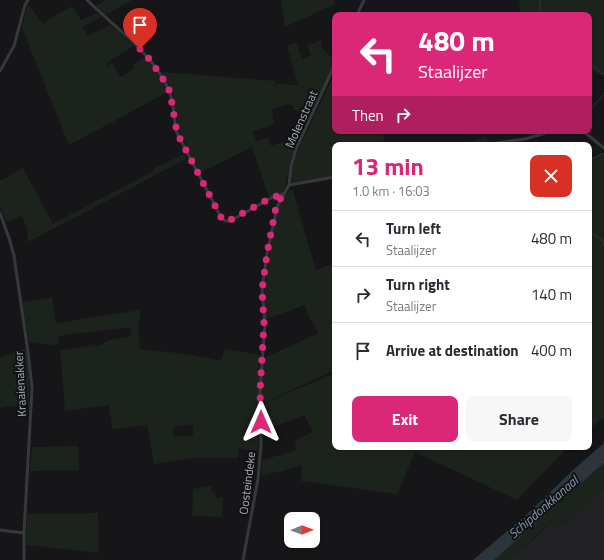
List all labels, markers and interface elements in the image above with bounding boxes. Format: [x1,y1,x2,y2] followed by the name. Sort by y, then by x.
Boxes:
[123,8,157,49] pin
[129,14,151,36] icon: arrive
[418,19,495,62] text: 480 m
[352,28,404,80] icon: left
[418,58,487,85] text: Staalijzer
[280,86,323,151] street label: Molenstraat
[352,104,384,127] text: Then
[392,104,414,126] icon: right
[352,148,424,184] text: 13 min
[530,155,572,197] button: close
[352,181,430,201] text: 1.0 km · 16:03
[386,217,441,240] text: Turn left
[531,227,572,250] text: 480 m
[352,228,374,250] icon: left
[386,240,436,260] text: Staalijzer
[386,273,450,296] text: Turn right
[531,283,572,306] text: 140 m
[352,284,374,306] icon: right
[386,296,436,316] text: Staalijzer
[386,339,519,362] text: Arrive at destination
[531,339,572,362] text: 400 m
[352,340,374,362] icon: arrive
[9,351,31,417] street label: Kraaienakker
[352,396,458,442] button: Exit
[466,396,572,442] button: Share
[240,401,282,443] position arrow
[234,450,260,516] street label: Oosteindeke
[504,469,584,543] water label: Schipdonkkanaal
[284,512,320,548] north arrow
[284,512,320,548] map controls

